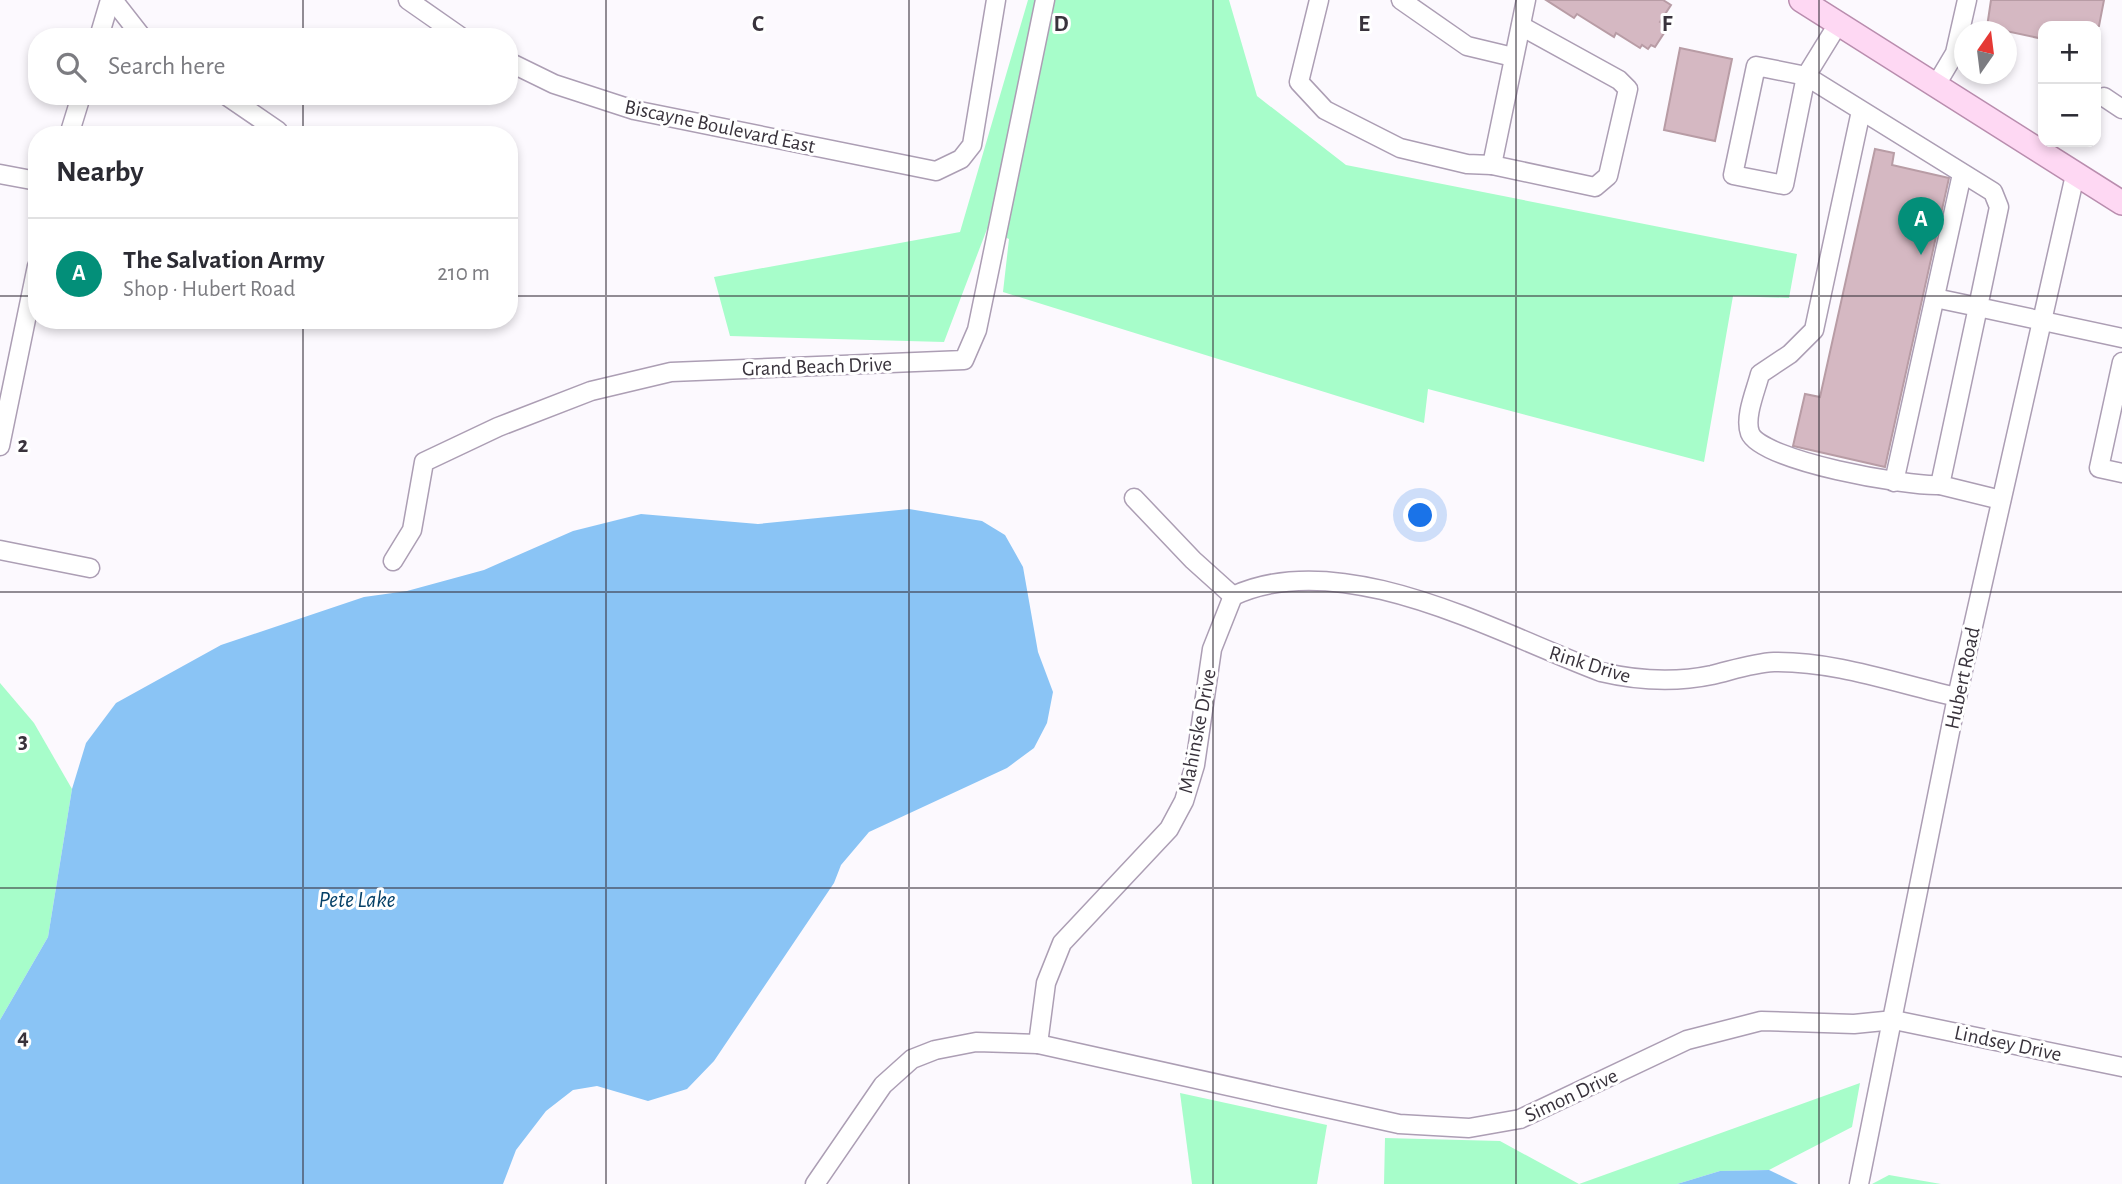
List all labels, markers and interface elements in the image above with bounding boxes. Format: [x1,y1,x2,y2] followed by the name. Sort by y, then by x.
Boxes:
[752,13,764,36] text: C
[1053,13,1069,36] text: D
[1358,13,1370,36] text: E
[1662,13,1673,36] text: F
[1954,21,2017,84] north arrow
[2038,21,2101,147] map controls
[2038,21,2101,84] button: +
[28,28,518,105] search box
[52,48,90,86] icon: search
[108,53,226,79] text: Search here
[2038,84,2101,147] button: −
[623,96,817,157] street label: Biscayne Boulevard East
[56,157,144,187] text: Nearby
[1898,197,1944,255] pin: A
[123,247,325,273] text: The Salvation Army
[72,262,86,285] text: A
[437,262,490,285] text: 210 m
[123,278,295,301] text: Shop · Hubert Road
[742,353,892,380] street label: Grand Beach Drive
[18,434,29,457] text: 2
[1403,498,1437,532] your location
[1941,625,1984,731] street label: Hubert Road
[1546,642,1633,687] street label: Rink Drive
[1175,667,1220,795] street label: Mahinske Drive
[18,730,28,753] text: 3
[319,889,396,912] water label: Pete Lake
[1952,1022,2063,1065] street label: Lindsey Drive
[17,1026,29,1049] text: 4
[1522,1065,1621,1126] street label: Simon Drive

